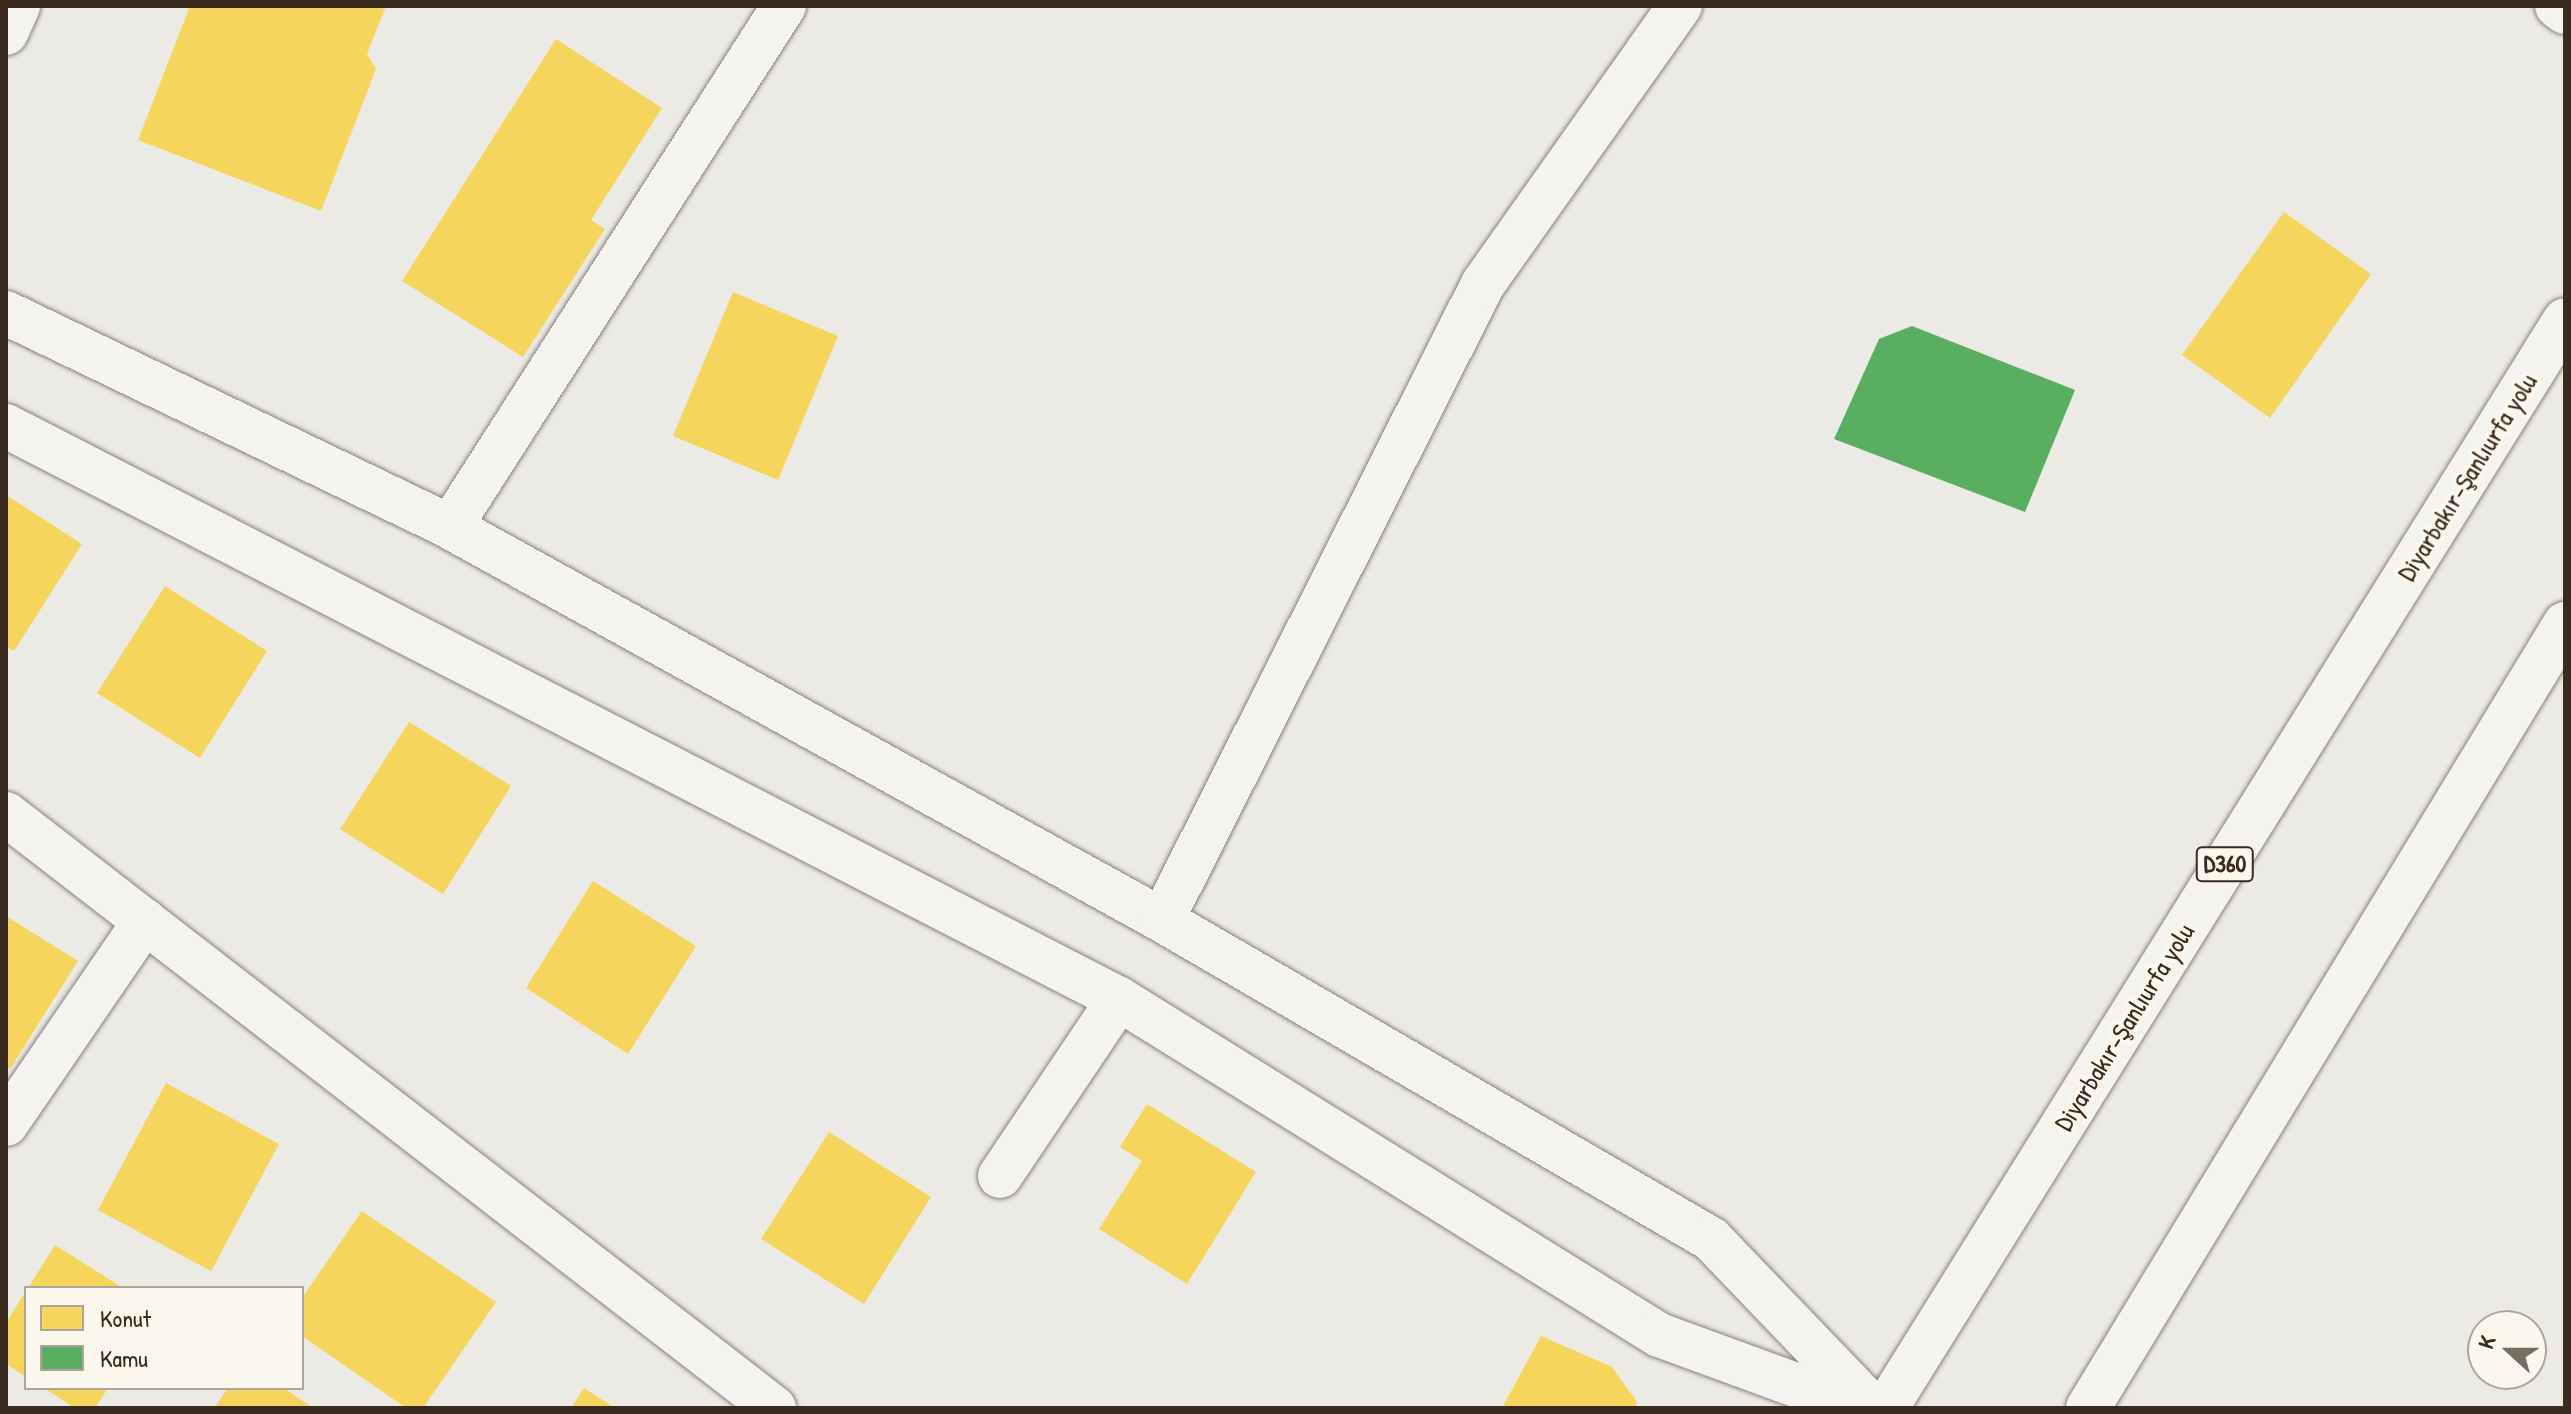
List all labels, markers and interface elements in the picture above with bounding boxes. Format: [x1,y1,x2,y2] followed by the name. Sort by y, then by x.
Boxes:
[2391,368,2543,586] street label: Diyarbakır-Şanlıurfa yolu
[2195,844,2255,884] road number: D360
[2048,918,2200,1136] street label: Diyarbakır-Şanlıurfa yolu
[24,1286,304,1390] legend
[100,1302,151,1334] text: Konut
[2467,1310,2547,1390] north arrow
[2470,1331,2503,1353] text: K
[100,1342,148,1374] text: Kamu

